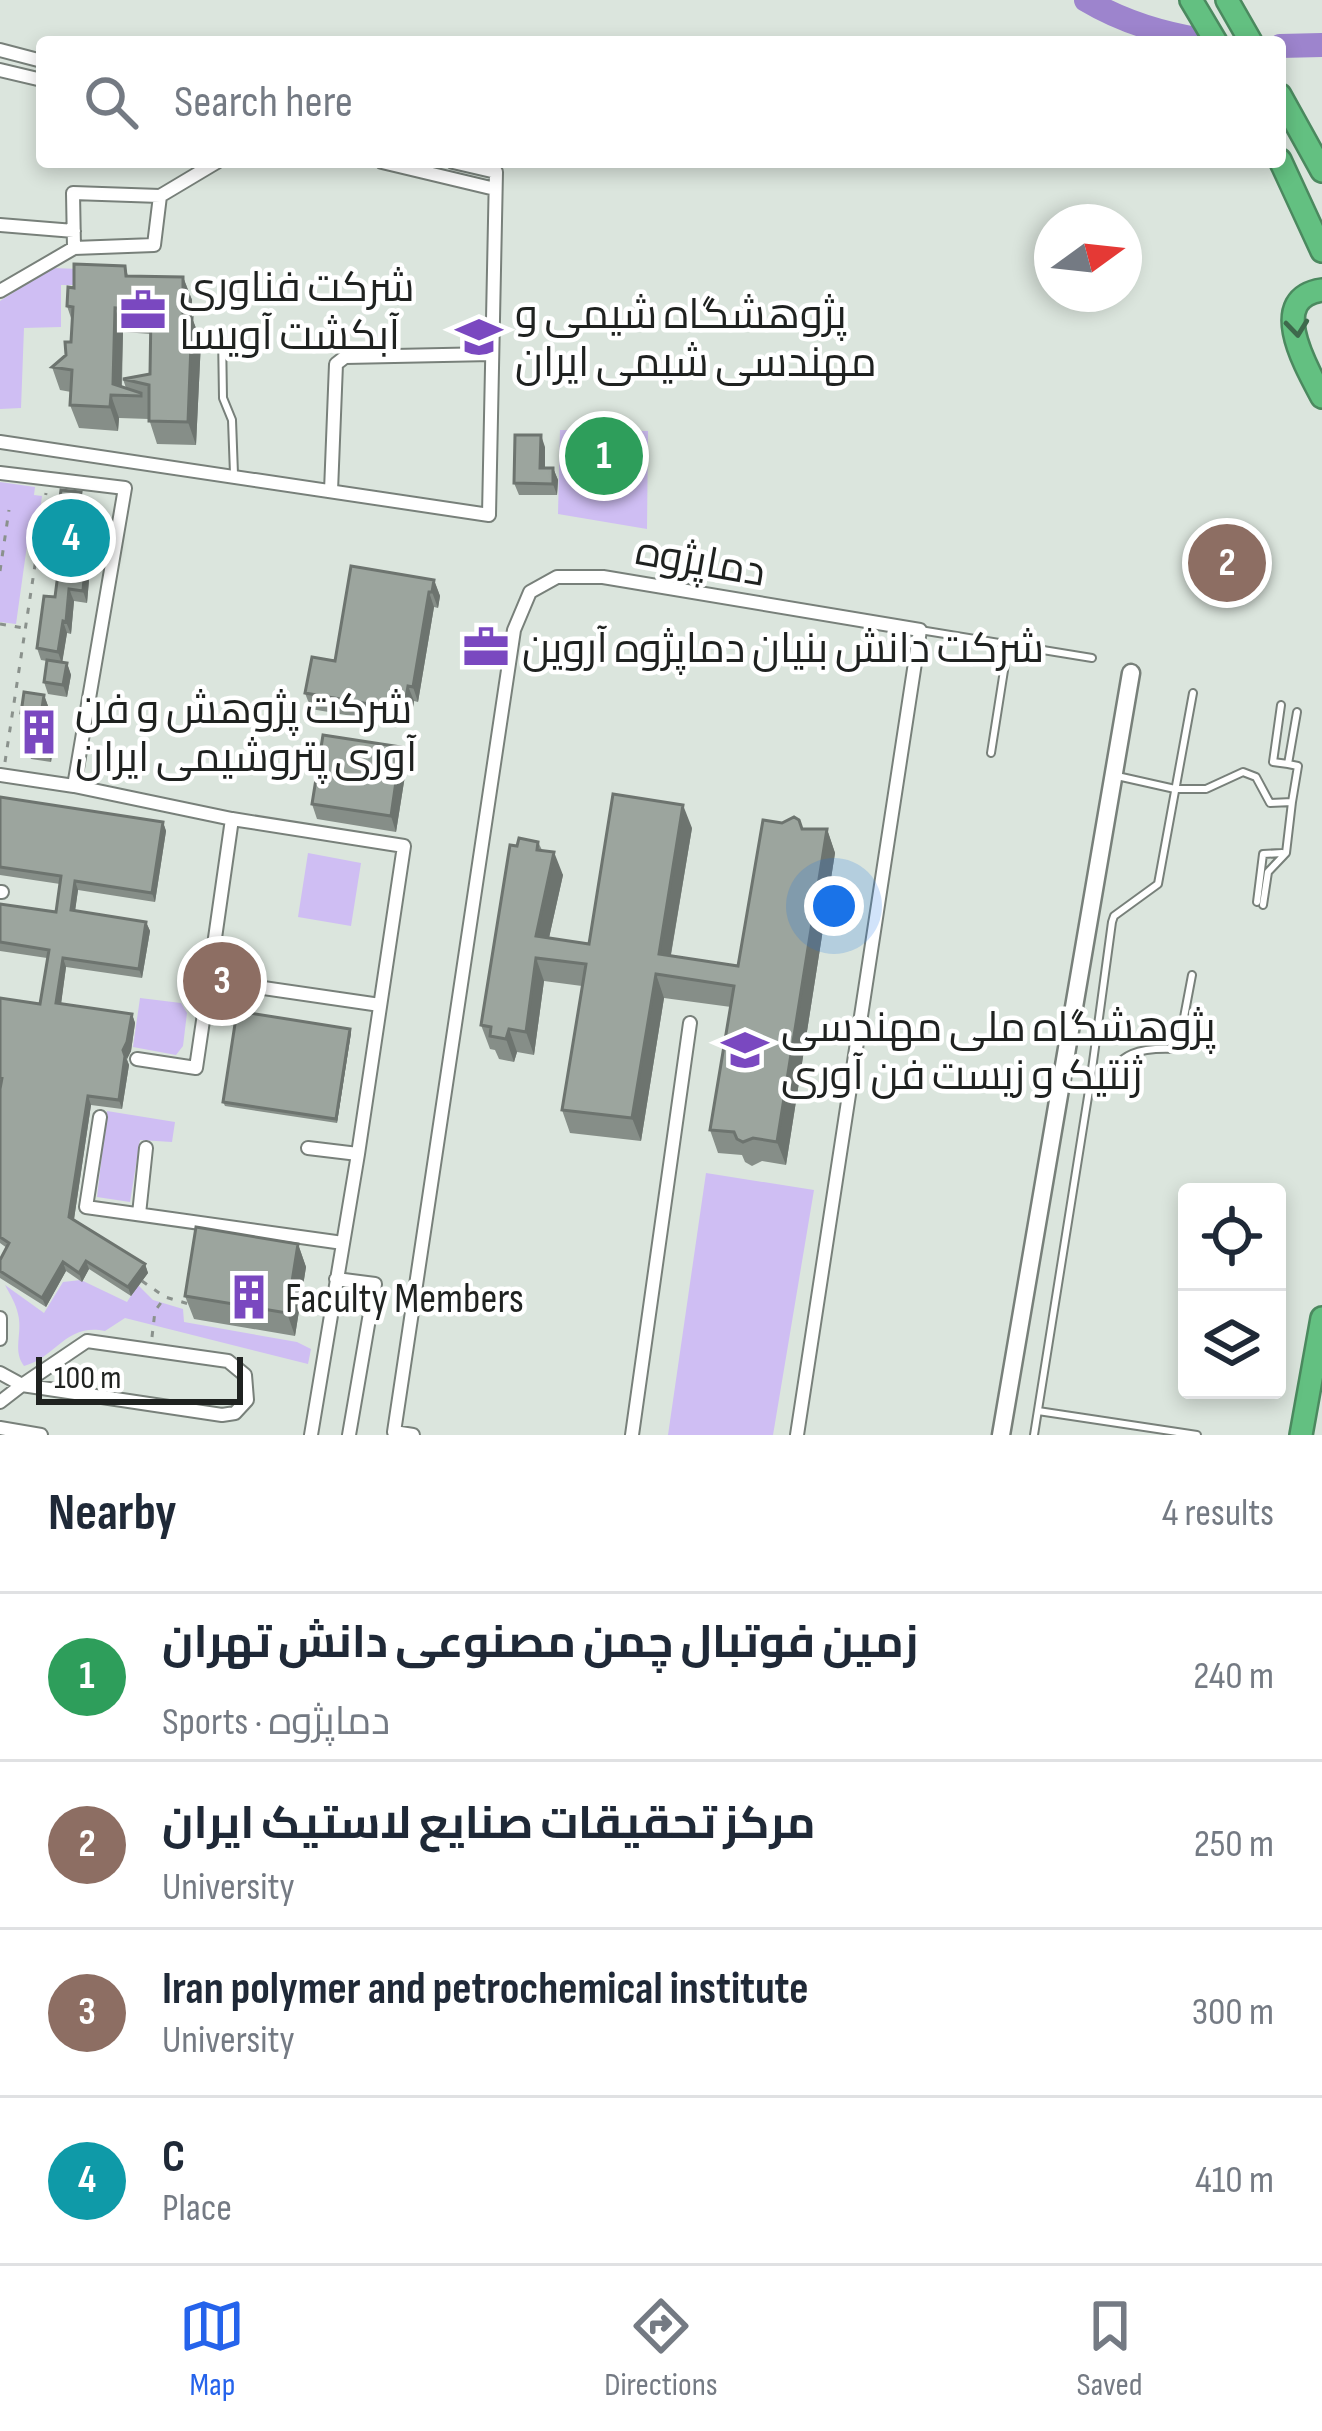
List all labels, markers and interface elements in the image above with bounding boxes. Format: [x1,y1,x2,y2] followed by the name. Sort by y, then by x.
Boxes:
[36,36,1286,168] search box
[78,69,144,135] icon: search
[174,75,353,130] text: Search here
[1034,204,1142,312] north arrow
[179,263,415,362] place label: شرکت فناوری آبکشت آویسا
[118,285,168,335] office icon: شرکت فناوری آبکشت آویسا
[515,290,877,389] place label: پژوهشگاه شیمی و مهندسی شیمی ایران
[454,312,504,362] school or university icon: پژوهشگاه شیمی و مهندسی شیمی ایران
[1284,318,1309,337] one-way arrow
[565,411,643,501] pin: 1
[32,493,110,583] pin: 4
[1188,518,1266,608] pin: 2
[632,526,769,599] street label: دماپژوه
[461,622,511,672] office icon: شرکت دانش بنیان دماپژوه آروین
[522,624,1044,675] place label: شرکت دانش بنیان دماپژوه آروین
[75,685,417,784] place label: شرکت پژوهش و فن آوری پتروشیمی ایران
[14,707,64,757] building icon: شرکت پژوهش و فن آوری پتروشیمی ایران
[804,876,864,936] your location
[183,936,261,1026] pin: 3
[781,1003,1216,1102] place label: پژوهشگاه ملی مهندسی ژنتیک و زیست فن آوری
[720,1025,770,1075] school or university icon: پژوهشگاه ملی مهندسی ژنتیک و زیست فن آوری
[1178,1183,1286,1399] map controls
[1178,1183,1286,1291] button: locate
[224,1272,274,1322] building icon: Faculty Members
[285,1274,524,1325] place label: Faculty Members
[1178,1291,1286,1399] button: layers
[36,1351,243,1404] scale bar
[54,1358,121,1398] text: 100 m
[48,1483,177,1544] text: Nearby
[1162,1490,1274,1537] text: 4 results
[162,1616,918,1671] text: زمین فوتبال چمن مصنوعی دانش تهران
[79,1653,95,1700] text: 1
[1193,1653,1274,1700] text: 240 m
[162,1699,390,1746] text: Sports · دماپژوه
[162,1797,815,1852] text: مرکز تحقیقات صنایع لاستیک ایران
[78,1821,96,1868] text: 2
[1194,1821,1274,1868] text: 250 m
[162,1864,295,1911] text: University
[162,1962,808,2017] text: Iran polymer and petrochemical institute
[78,1989,96,2036] text: 3
[1192,1989,1274,2036] text: 300 m
[162,2017,295,2064] text: University
[162,2130,185,2185] text: C
[78,2157,96,2204] text: 4
[1195,2157,1274,2204] text: 410 m
[162,2185,232,2232] text: Place
[179,2293,245,2405] tab: Map
[604,2293,718,2405] tab: Directions
[1076,2293,1143,2405] tab: Saved

